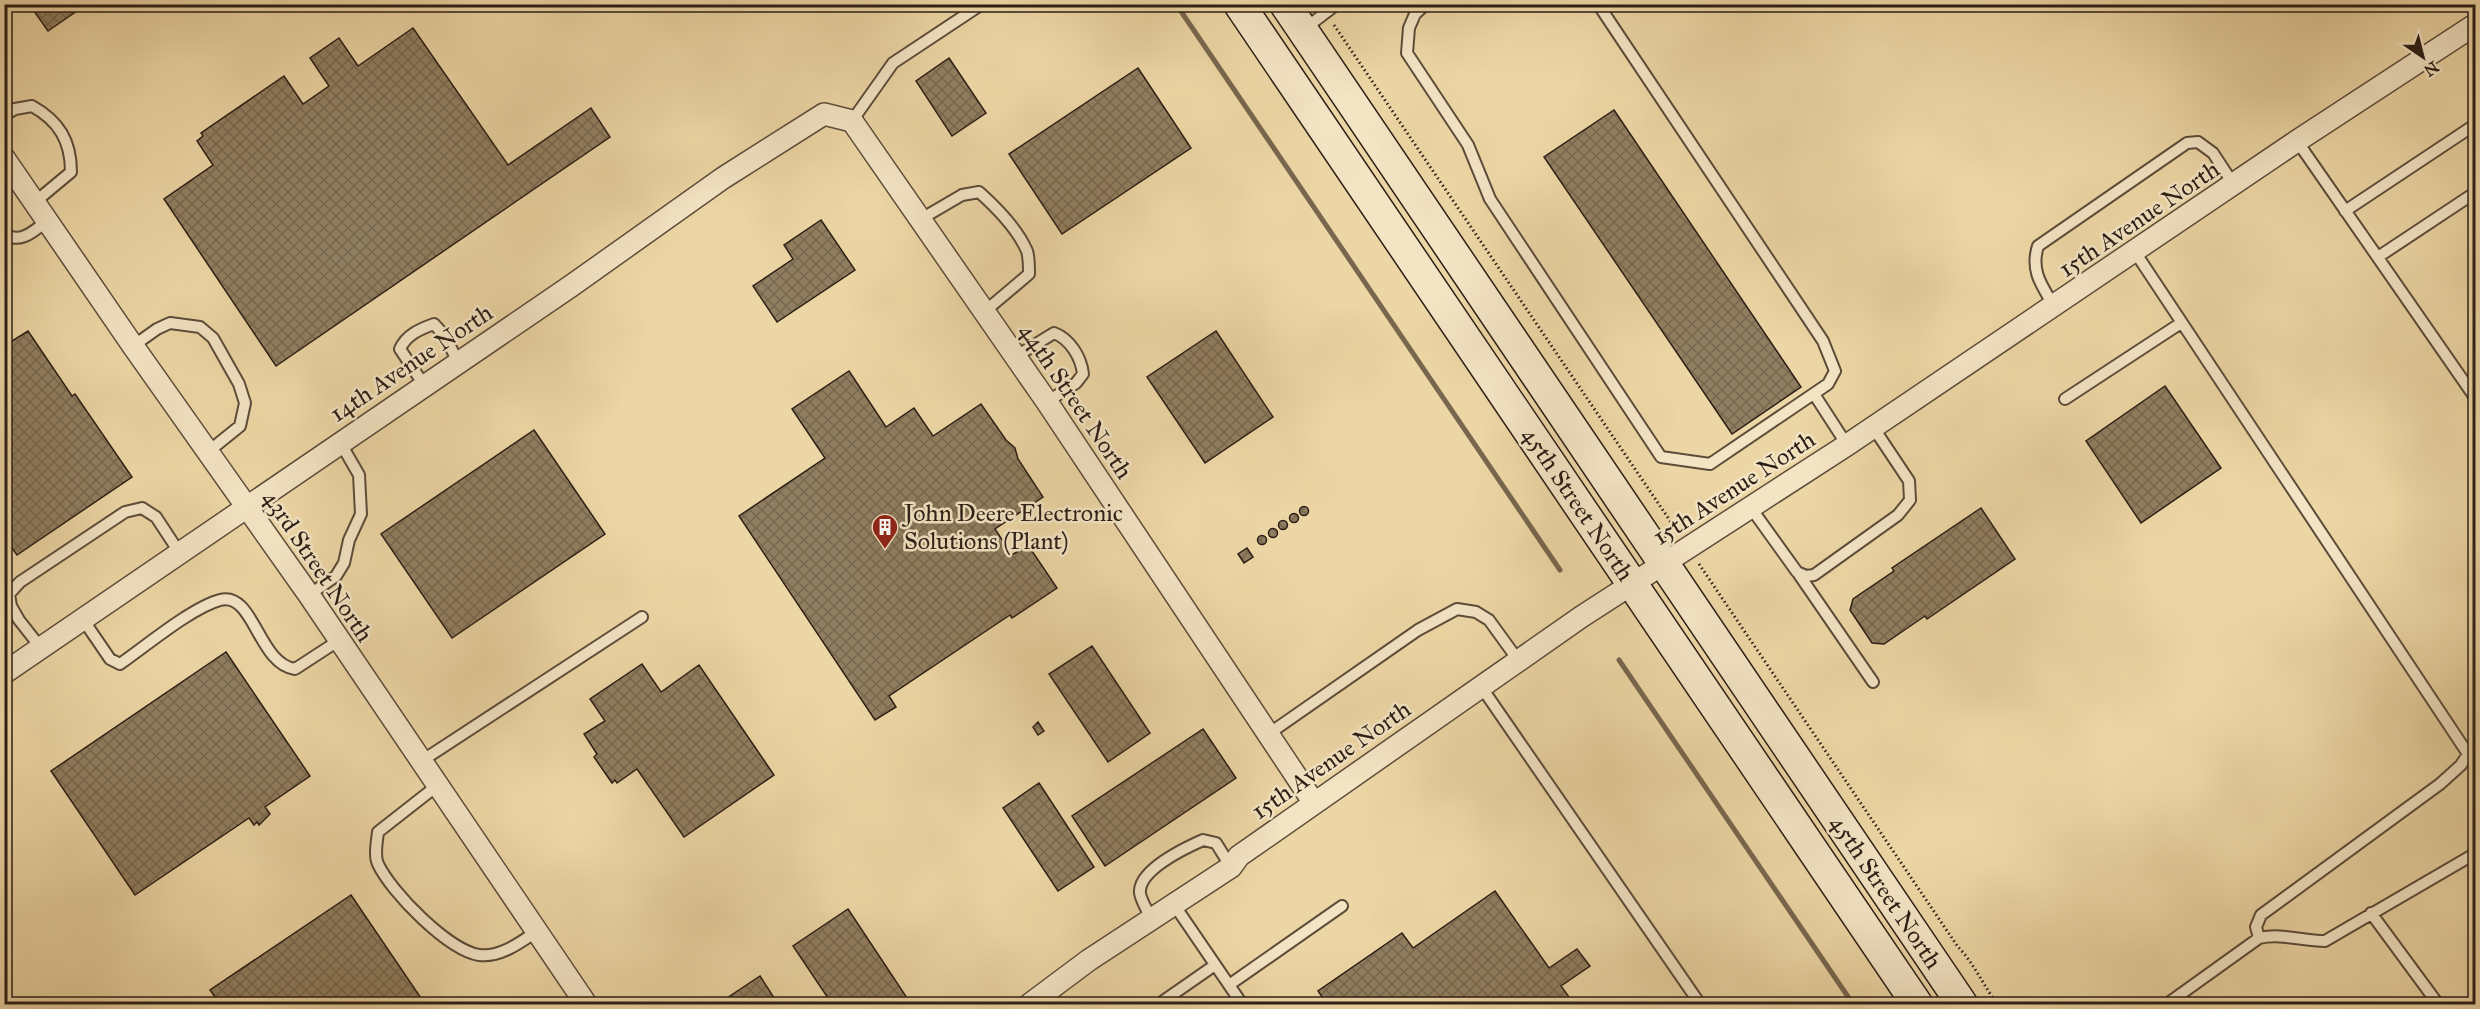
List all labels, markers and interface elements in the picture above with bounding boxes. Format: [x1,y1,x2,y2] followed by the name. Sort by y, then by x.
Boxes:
[2393,27,2453,87] north arrow
[2420,57,2442,81] text: N
[2053,154,2225,284] street label: 15th Avenue North
[324,297,498,429] street label: 14th Avenue North
[1013,317,1139,485] street label: 44th Street North
[1515,421,1641,587] street label: 45th Street North
[1647,424,1821,552] street label: 15th Avenue North
[256,484,380,648] street label: 43rd Street North
[901,498,1123,556] place label: John Deere Electronic Solutions (Plant)
[870,512,900,550] building icon: John Deere Electronic Solutions (Plant)
[1246,694,1416,826] street label: 15th Avenue North
[1823,809,1949,975] street label: 45th Street North

